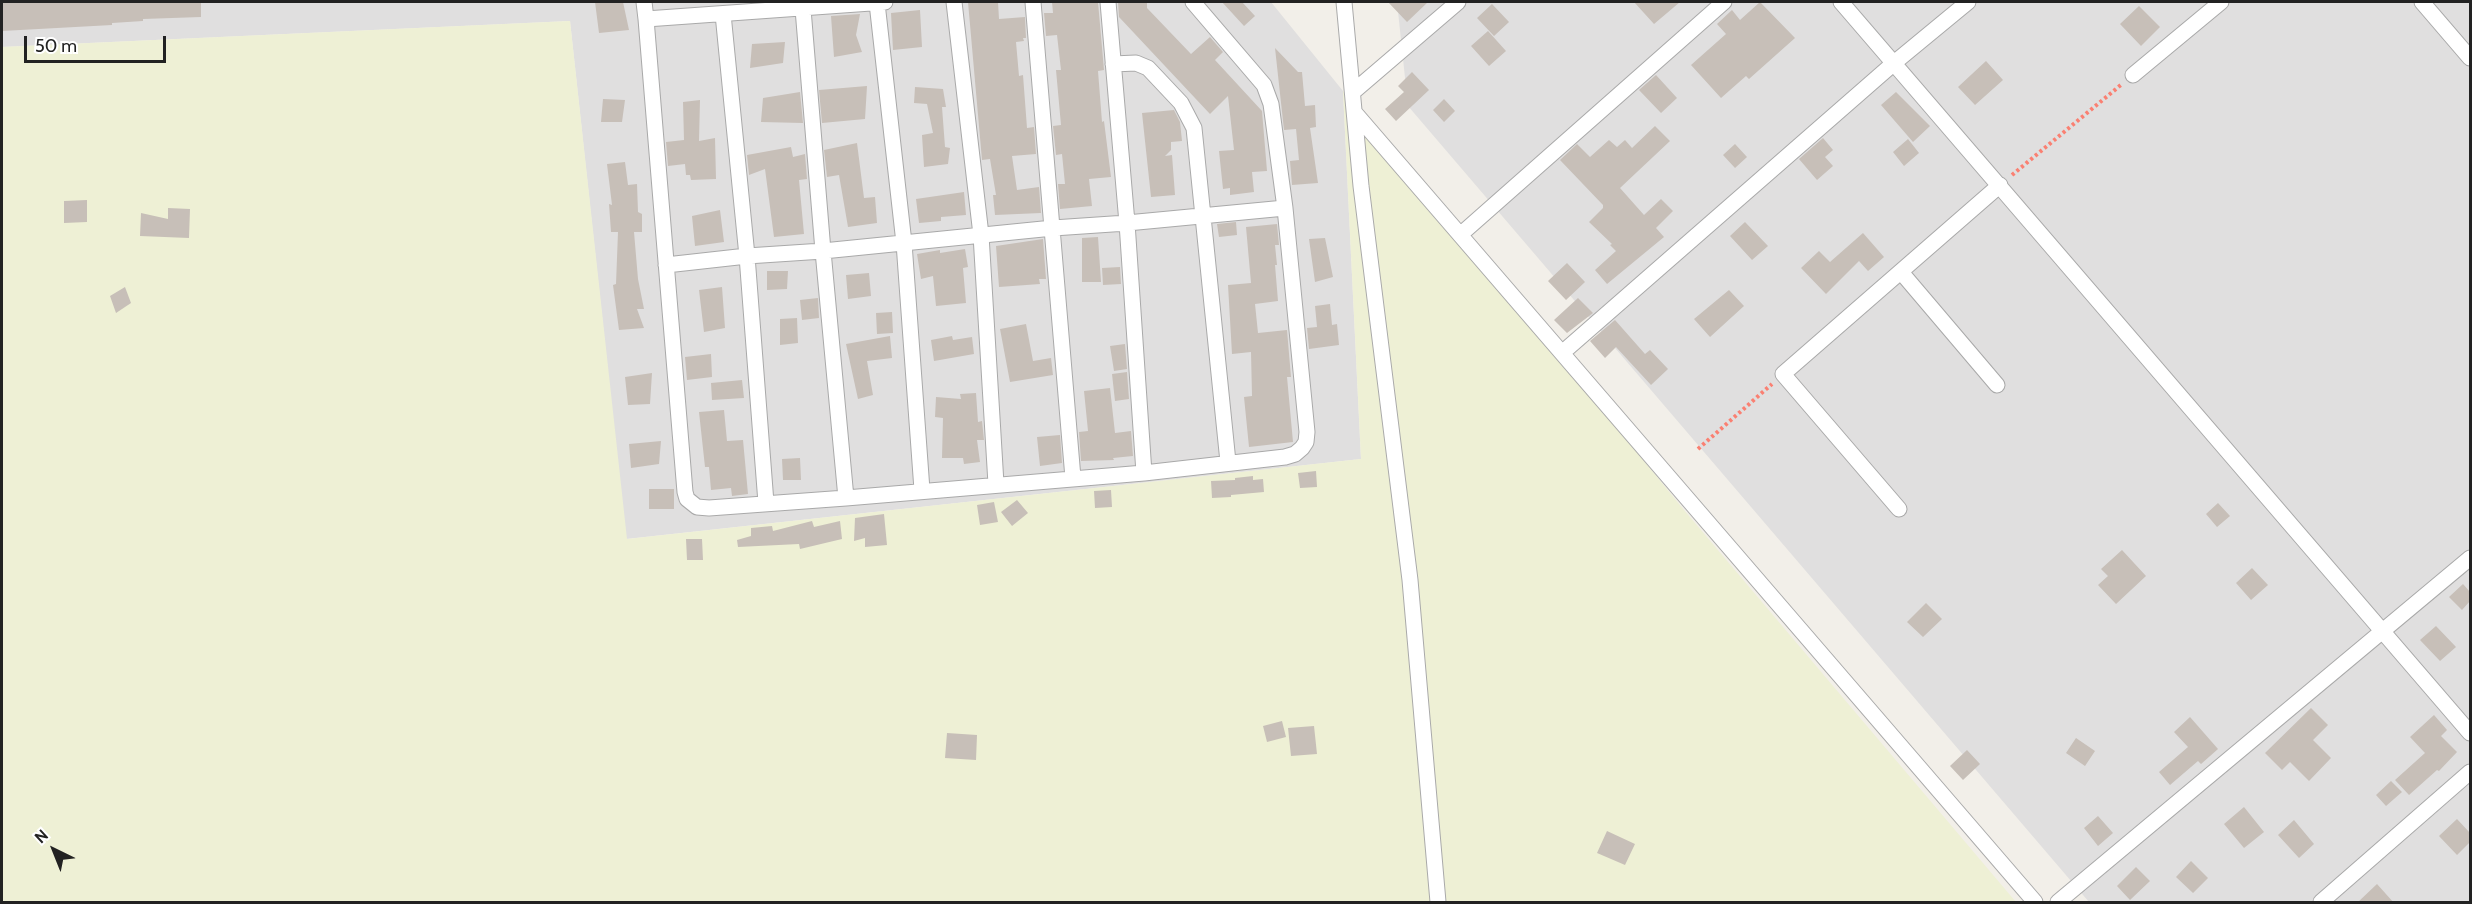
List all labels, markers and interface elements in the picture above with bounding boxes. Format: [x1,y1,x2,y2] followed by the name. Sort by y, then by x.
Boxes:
[27,24,170,62] scale bar
[35,35,77,57] text: 50 m
[24,820,84,880] north arrow
[31,826,52,847] text: N

